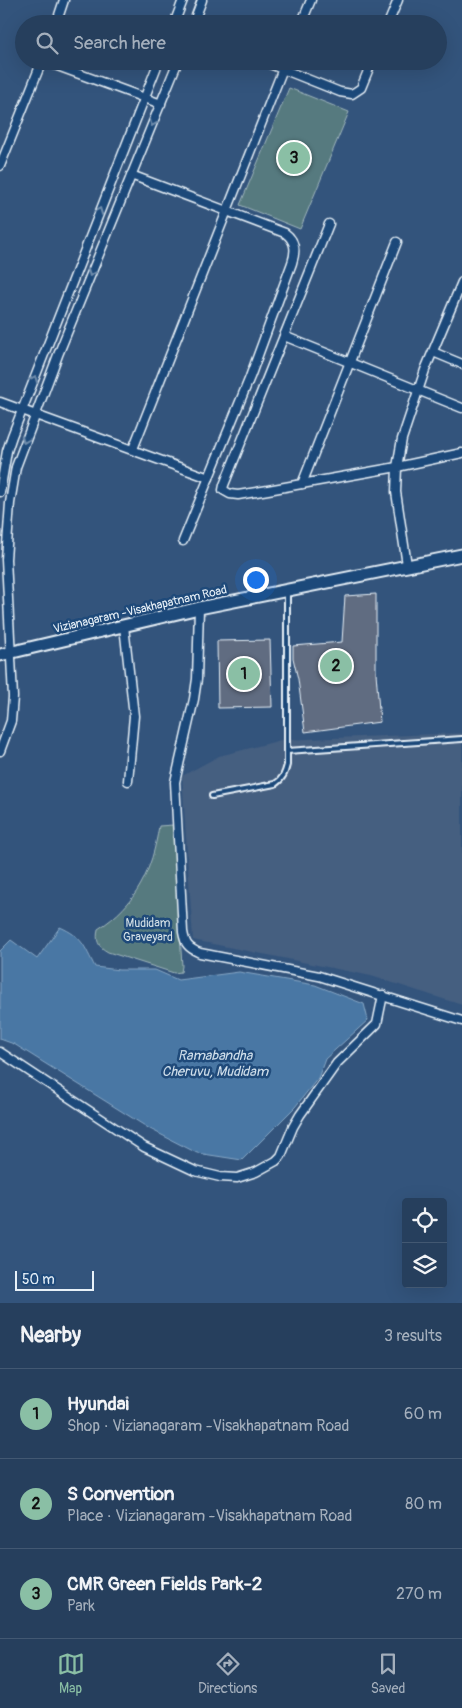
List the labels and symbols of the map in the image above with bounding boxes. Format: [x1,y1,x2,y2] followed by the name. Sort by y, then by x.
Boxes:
[149,118,159,127] one-way arrow
[278,139,310,177] pin: 3
[93,207,104,216] one-way arrow
[87,268,97,277] one-way arrow
[28,375,38,383] one-way arrow
[21,436,31,444] one-way arrow
[243,567,269,593] your location
[52,582,229,637] street label: Vizianagaram -Visakhapatnam Road
[320,647,352,685] pin: 2
[228,655,260,693] pin: 1
[123,916,173,945] park label: Mudidam Graveyard
[162,1047,270,1080] water label: Ramabandha Cheruvu, Mudidam
[15,1268,94,1291] scale bar

